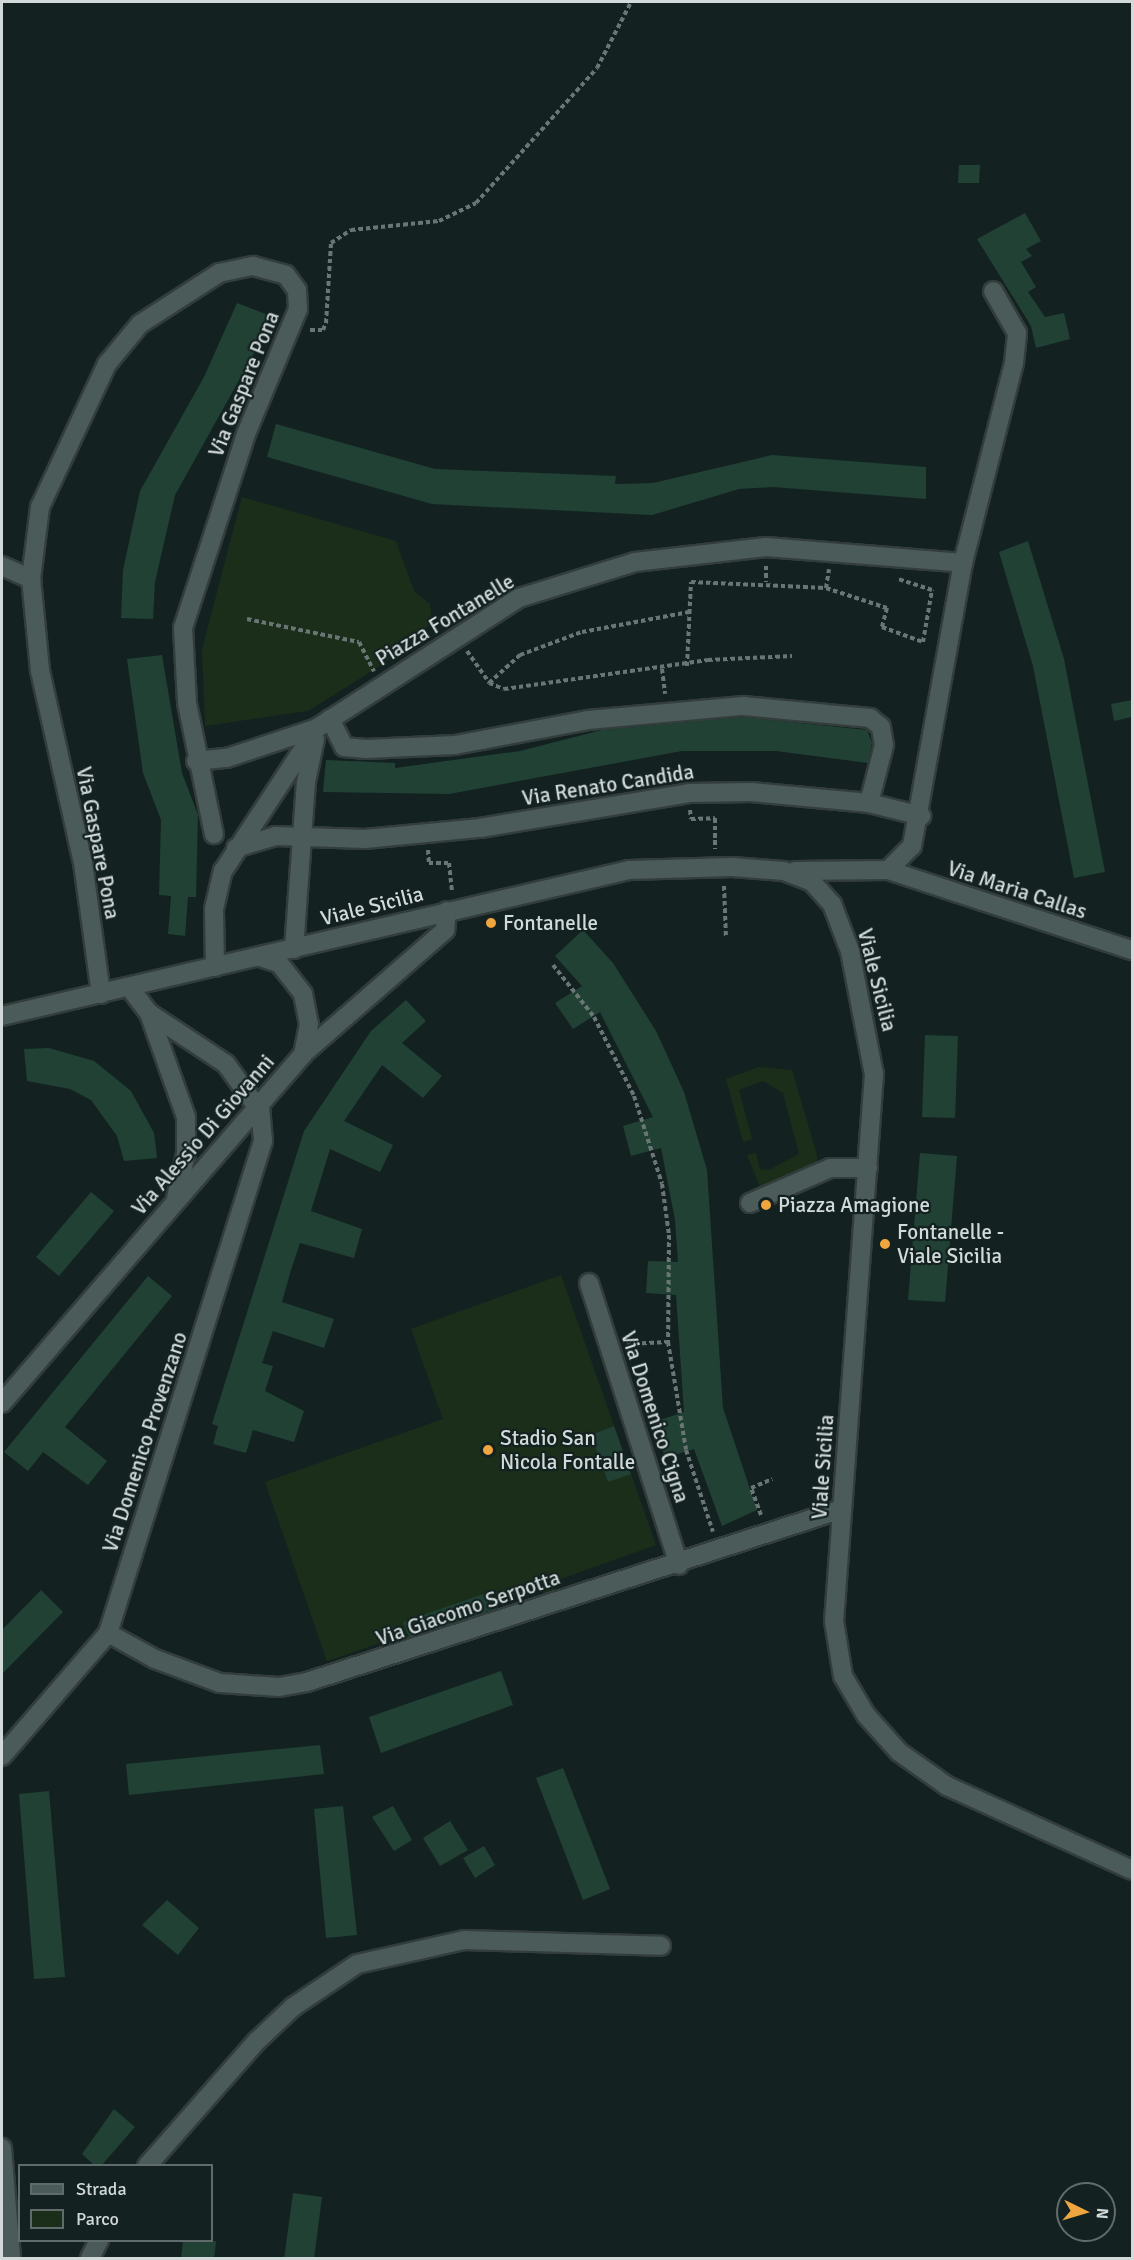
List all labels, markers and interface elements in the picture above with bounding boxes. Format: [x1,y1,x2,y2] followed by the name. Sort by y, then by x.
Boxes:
[203,307,285,461] street label: Via Gaspare Pona
[371,569,519,671] street label: Piazza Fontanelle
[520,759,696,811] street label: Via Renato Candida
[71,765,125,921] street label: Via Gaspare Pona
[944,856,1090,924] street label: Via Maria Callas
[318,881,426,931] street label: Viale Sicilia
[503,910,598,936] place label: Fontanelle
[484,916,498,930] marker: Fontanelle
[852,926,902,1034] street label: Viale Sicilia
[126,1050,280,1220] street label: Via Alessio Di Giovanni
[778,1192,930,1218] place label: Piazza Amagione
[759,1198,773,1212] marker: Piazza Amagione
[897,1219,1004,1269] place label: Fontanelle - Viale Sicilia
[878,1237,892,1251] marker: Fontanelle - Viale Sicilia
[97,1328,193,1556] street label: Via Domenico Provenzano
[615,1328,695,1506] street label: Via Domenico Cigna
[807,1414,839,1520] street label: Viale Sicilia
[500,1425,635,1475] place label: Stadio San Nicola Fontalle
[481,1443,495,1457] marker: Stadio San Nicola Fontalle
[373,1565,563,1651] street label: Via Giacomo Serpotta
[18,2164,213,2242] legend
[76,2178,127,2200] text: Strada
[1056,2182,1116,2242] north arrow
[1091,2207,1112,2220] text: N
[76,2208,119,2230] text: Parco

